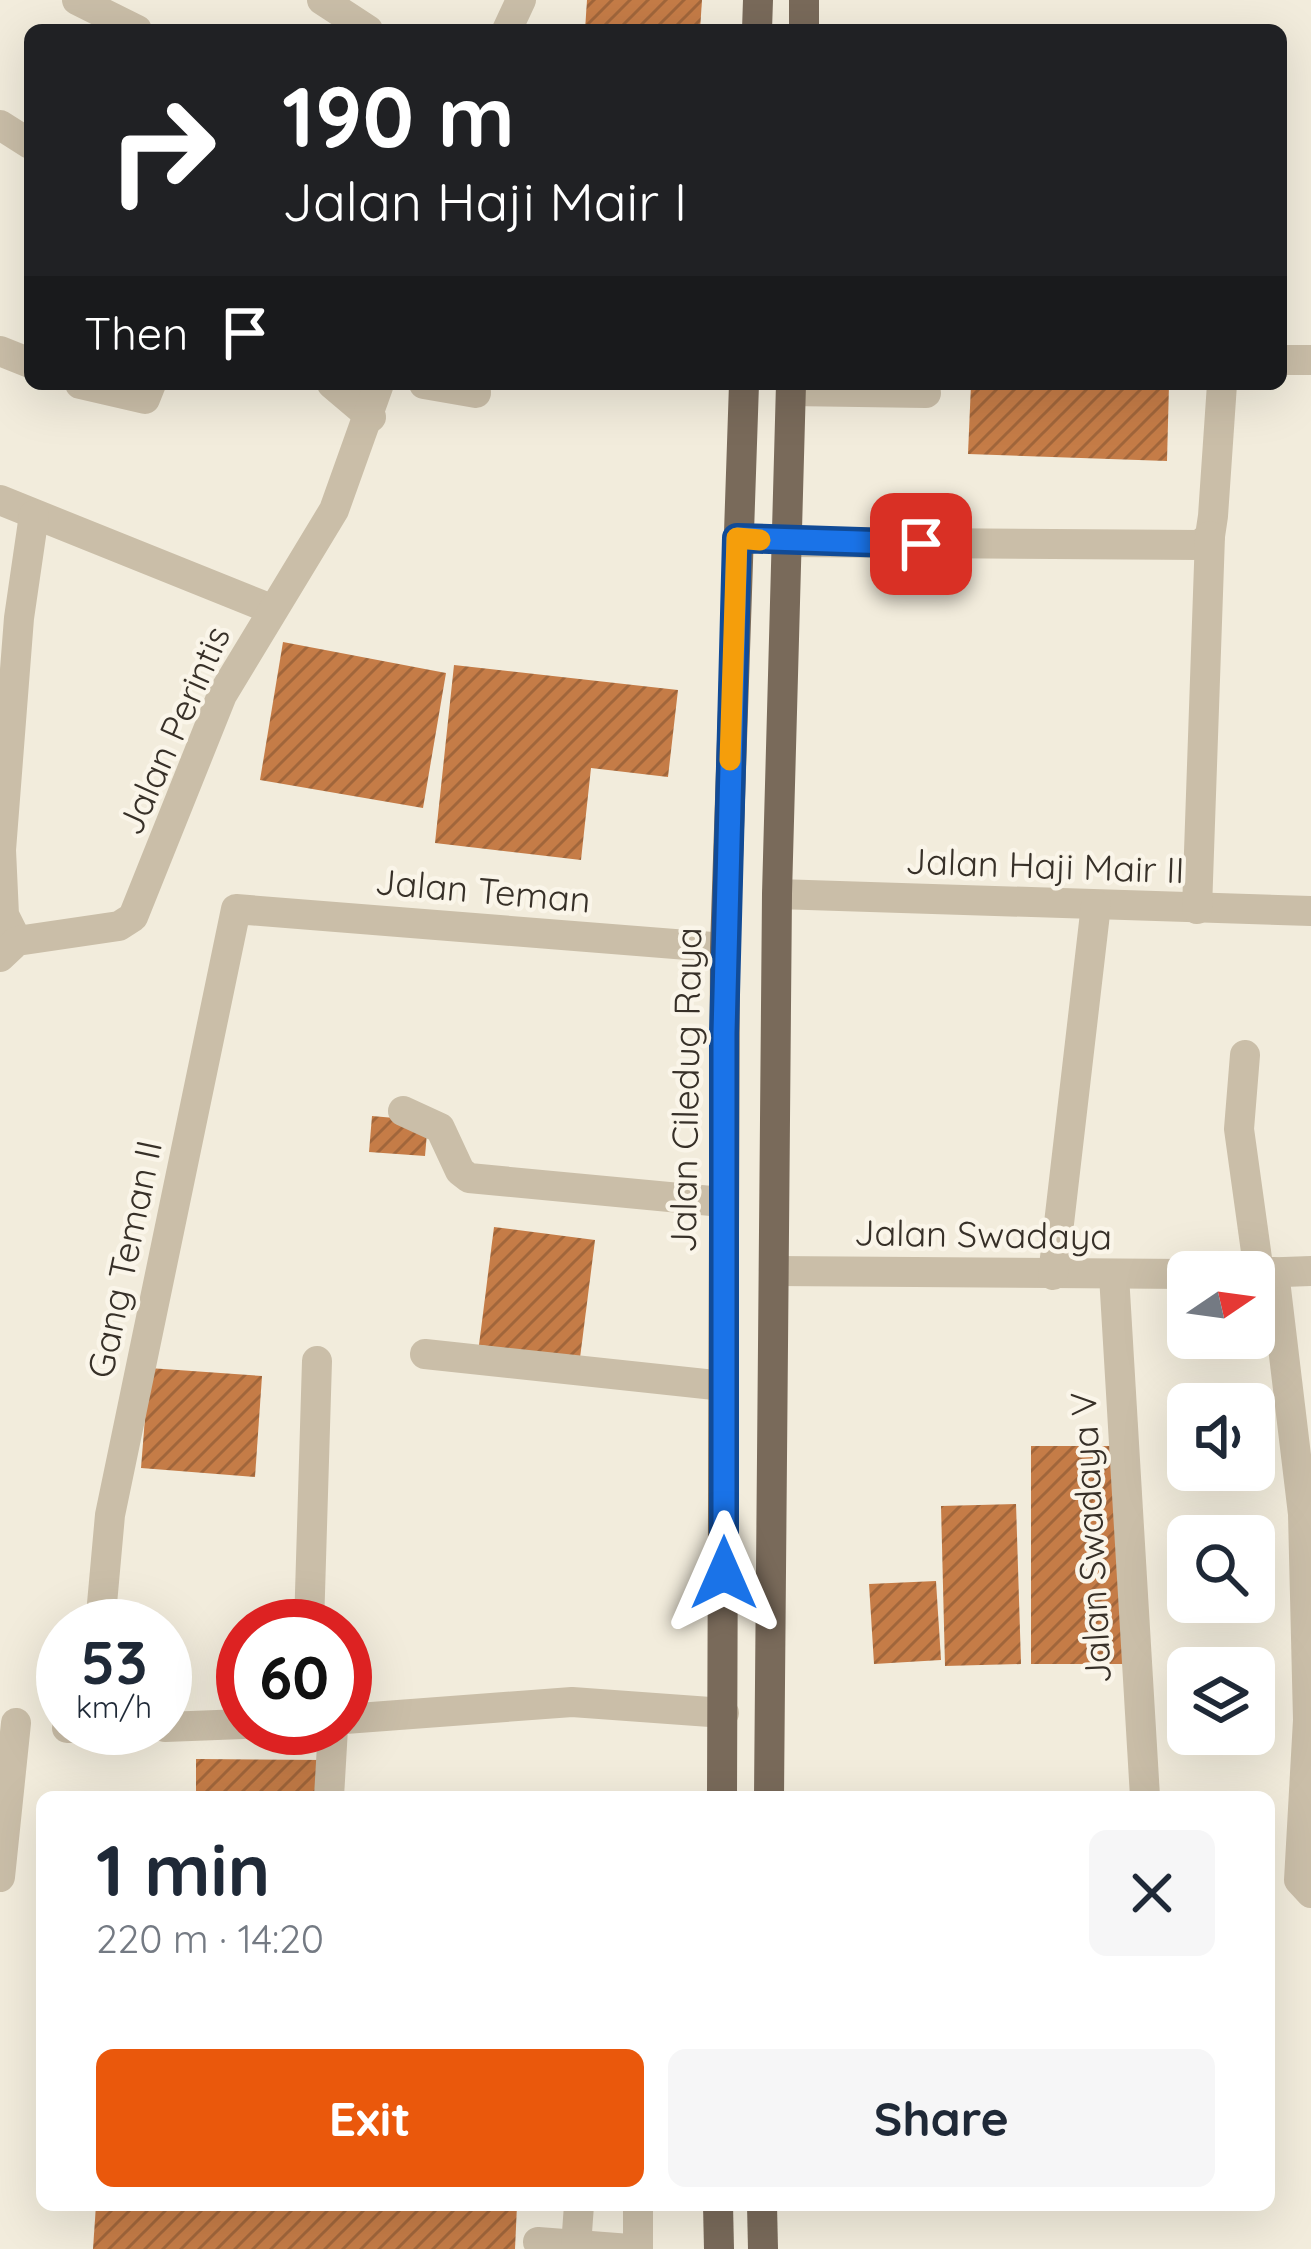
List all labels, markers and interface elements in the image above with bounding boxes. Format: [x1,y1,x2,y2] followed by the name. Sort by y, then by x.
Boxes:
[282,63,515,168] text: 190 m
[84,72,240,228] icon: right
[282,167,687,235] text: Jalan Haji Mair I
[212,300,278,366] icon: arrive
[84,305,188,361] text: Then
[870,493,972,595] pin
[888,511,954,577] icon: arrive
[107,619,239,841] street label: Jalan Perintis
[905,838,1185,892] street label: Jalan Haji Mair II
[373,858,593,922] street label: Jalan Teman
[660,927,710,1253] street label: Jalan Ciledug Raya
[77,1136,171,1382] street label: Gang Teman II
[853,1209,1113,1259] street label: Jalan Swadaya
[1167,1251,1275,1359] north arrow
[1167,1251,1275,1755] map controls
[1167,1383,1275,1491] button: sound
[1060,1391,1120,1685] street label: Jalan Swadaya V
[661,1510,787,1636] position arrow
[1167,1515,1275,1623] button: search
[216,1599,372,1755] speed limit sign: 60
[81,1624,147,1699] text: 53
[1167,1647,1275,1755] button: layers
[76,1688,152,1726] text: km/h
[96,1824,270,1914] text: 1 min
[1089,1830,1215,1956] button: close
[96,1914,324,1963] text: 220 m · 14:20
[96,2049,644,2187] button: Exit
[668,2049,1215,2187] button: Share

